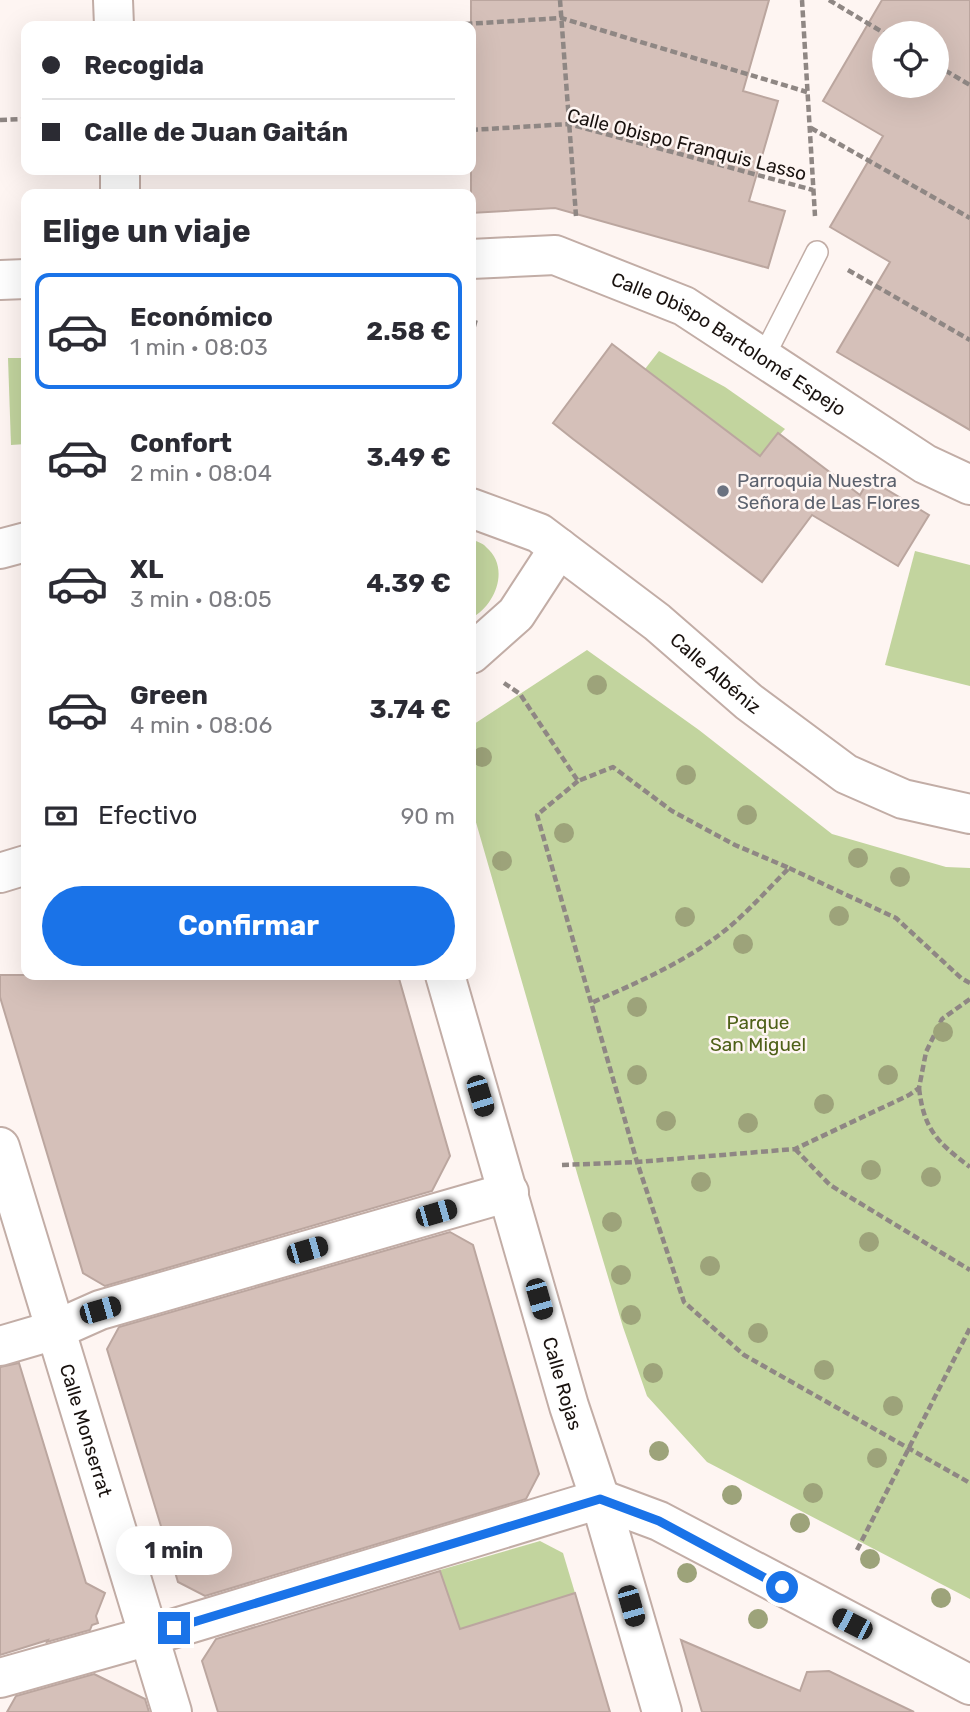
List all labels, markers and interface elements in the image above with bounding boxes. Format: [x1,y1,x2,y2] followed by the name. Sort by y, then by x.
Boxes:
[872,21,949,98] map controls
[872,21,949,98] button: locate
[84,50,204,81] text: Recogida
[565,104,809,185] street label: Calle Obispo Franquis Lasso
[84,117,348,148] text: Calle de Juan Gaitán
[42,212,251,250] text: Elige un viaje
[608,267,850,421] street label: Calle Obispo Bartolomé Espejo
[46,300,109,363] icon: car
[130,302,273,333] text: Económico
[366,316,451,347] text: 2.58 €
[130,333,268,361] text: 1 min · 08:03
[46,426,109,489] icon: car
[130,428,232,459] text: Confort
[366,442,451,473] text: 3.49 €
[130,459,272,487] text: 2 min · 08:04
[737,469,920,514] place label: Parroquia Nuestra Señora de Las Flores
[715,483,731,499] marker: Parroquia Nuestra Señora de Las Flores
[46,552,109,615] icon: car
[130,554,163,585] text: XL
[366,568,451,599] text: 4.39 €
[130,585,272,613] text: 3 min · 08:05
[665,628,765,719] street label: Calle Albéniz
[46,678,109,741] icon: car
[130,680,208,711] text: Green
[370,694,451,725] text: 3.74 €
[130,711,272,739] text: 4 min · 08:06
[42,797,80,835] icon: cash
[98,800,197,831] text: Efectivo
[401,802,455,830] text: 90 m
[42,886,455,966] button: Confirmar
[710,1011,806,1056] park label: Parque San Miguel
[464,1073,497,1119] car
[413,1197,460,1229] car
[284,1234,331,1266] car
[524,1276,555,1322] car
[77,1294,124,1326] car
[538,1334,587,1433] street label: Calle Rojas
[55,1361,117,1500] street label: Calle Monserrat
[116,1526,232,1576] callout: 1 min
[145,1536,203,1564] text: 1 min
[766,1571,798,1603] route start
[616,1583,647,1629] car
[829,1605,876,1643] car
[158,1612,190,1644] route end

